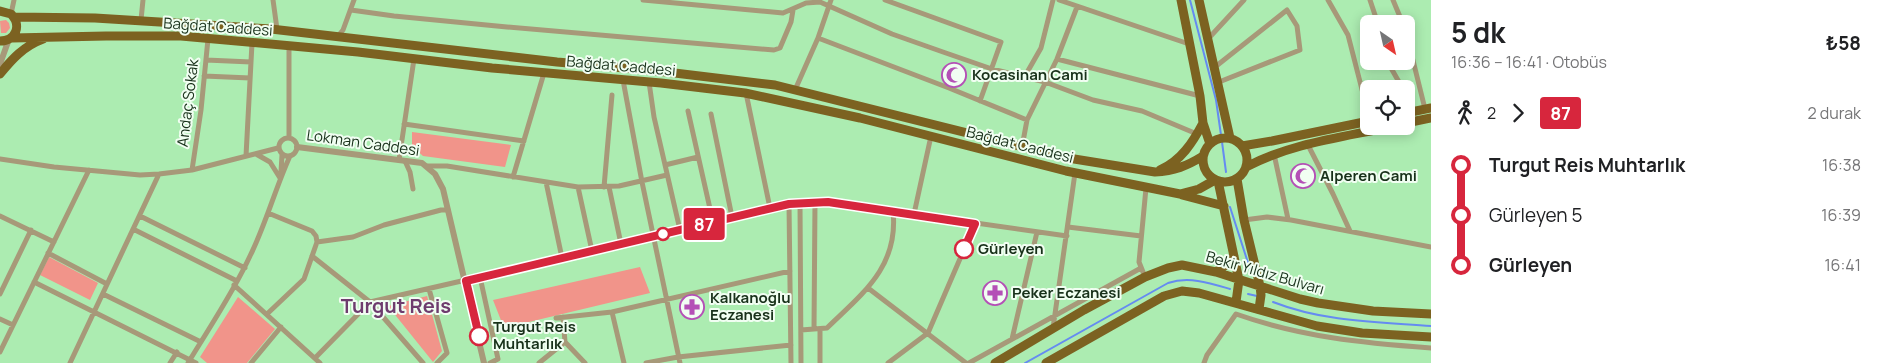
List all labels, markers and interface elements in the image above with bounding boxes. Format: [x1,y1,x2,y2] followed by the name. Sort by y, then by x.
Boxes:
[163,12,273,41] street label: Bağdat Caddesi
[1451,13,1505,51] text: 5 dk
[1360,15,1415,70] north arrow
[1360,15,1415,135] map controls
[1826,30,1861,56] text: ₺58
[566,50,677,81] street label: Bağdat Caddesi
[1451,51,1607,73] text: 16:36 – 16:41 · Otobüs
[172,57,203,148] street label: Andaç Sokak
[941,62,967,88] mosque icon: Kocasinan Cami
[972,64,1088,85] place label: Kocasinan Cami
[1360,80,1415,135] button: locate
[1451,99,1479,127] icon: walk
[1504,99,1532,127] icon: forward
[1550,101,1571,125] text: 87
[1487,102,1496,124] text: 2
[1807,102,1861,124] text: 2 durak
[964,121,1076,168] street label: Bağdat Caddesi
[305,124,421,161] street label: Lokman Caddesi
[1489,152,1685,178] text: Turgut Reis Muhtarlık
[1822,154,1861,176] text: 16:38
[1290,163,1316,189] mosque icon: Alperen Cami
[1320,165,1417,186] place label: Alperen Cami
[1489,202,1582,228] text: Gürleyen 5
[1821,204,1861,226] text: 16:39
[682,208,726,240] line badge: 87
[694,212,714,236] text: 87
[656,227,670,241] unlabelled marker
[978,238,1044,259] place label: Gürleyen
[954,239,974,259] marker: Gürleyen
[1204,246,1327,299] street label: Bekir Yıldız Bulvarı
[1489,252,1572,278] text: Gürleyen
[1824,254,1861,276] text: 16:41
[982,280,1008,306] pharmacy icon: Peker Eczanesi
[1012,282,1121,303] place label: Peker Eczanesi
[710,287,791,325] place label: Kalkanoğlu Eczanesi
[341,292,451,319] district label: Turgut Reis
[679,294,705,320] pharmacy icon: Kalkanoğlu Eczanesi
[493,316,576,354] place label: Turgut Reis Muhtarlık
[469,326,489,346] marker: Turgut Reis Muhtarlık

